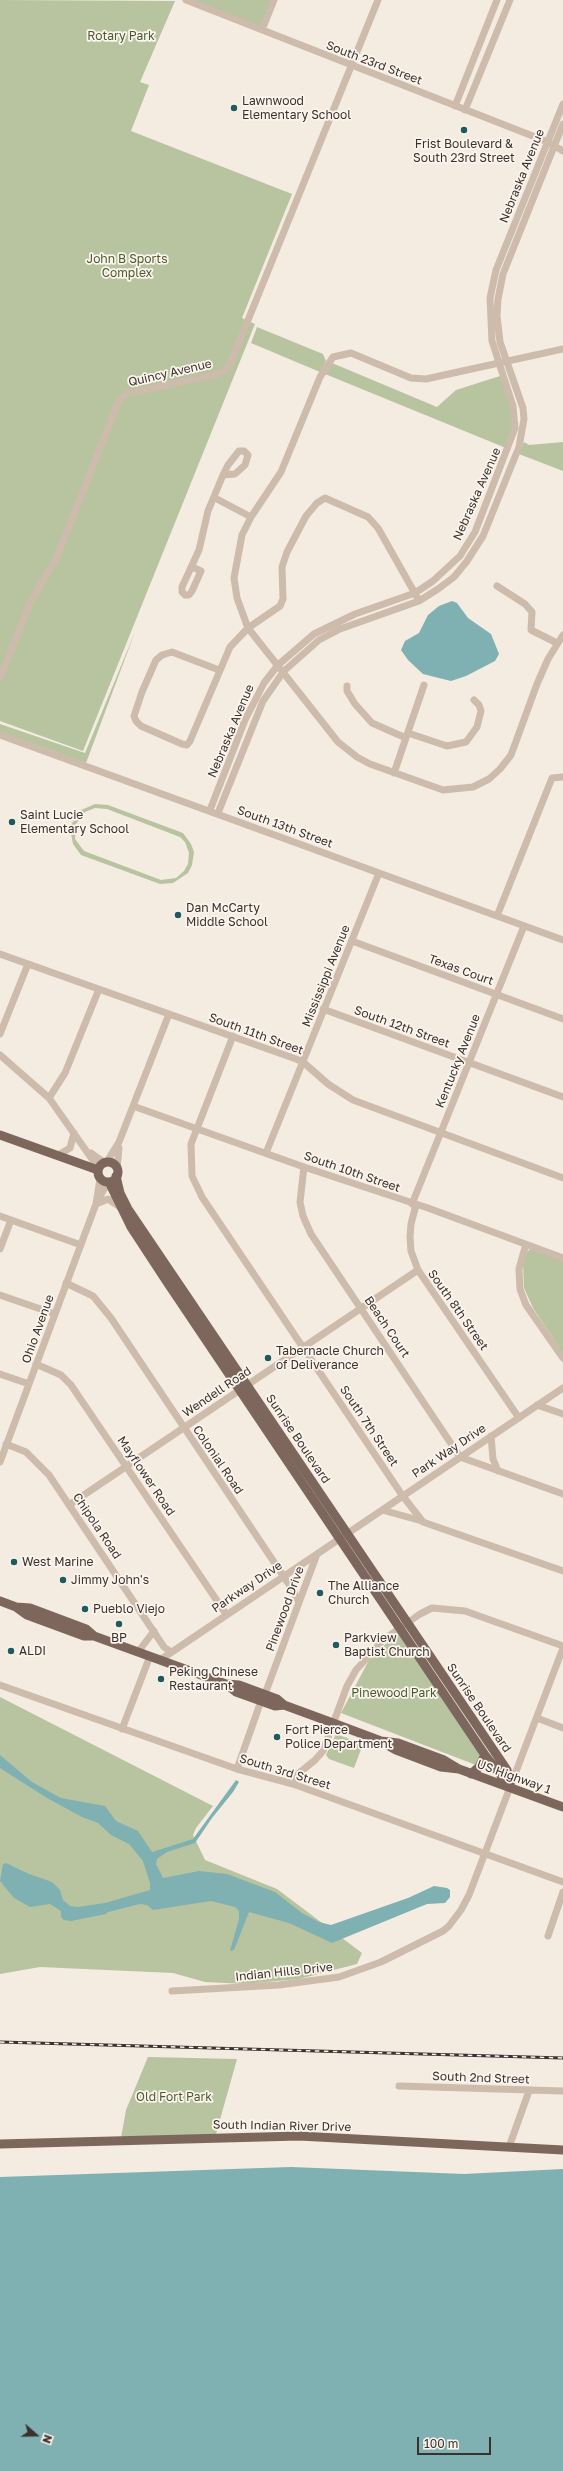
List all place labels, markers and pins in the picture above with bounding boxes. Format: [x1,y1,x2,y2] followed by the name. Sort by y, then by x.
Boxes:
[242,94,351,122] place label: Lawnwood Elementary School
[229,103,239,113] marker: Lawnwood Elementary School
[459,125,469,135] marker: Frist Boulevard & South 23rd Street
[413,137,515,165] place label: Frist Boulevard & South 23rd Street
[20,808,129,836] place label: Saint Lucie Elementary School
[7,817,17,827] marker: Saint Lucie Elementary School
[186,901,268,929] place label: Dan McCarty Middle School
[173,910,183,920] marker: Dan McCarty Middle School
[276,1344,384,1372] place label: Tabernacle Church of Deliverance
[263,1353,273,1363] marker: Tabernacle Church of Deliverance
[22,1555,93,1569] place label: West Marine
[9,1557,19,1567] marker: West Marine
[71,1573,149,1587] place label: Jimmy John's
[58,1575,68,1585] marker: Jimmy John's
[328,1579,399,1607] place label: The Alliance Church
[315,1588,325,1598] marker: The Alliance Church
[93,1602,165,1616] place label: Pueblo Viejo
[80,1604,90,1614] marker: Pueblo Viejo
[114,1619,124,1629] marker: BP
[111,1631,127,1645] place label: BP
[344,1631,430,1659] place label: Parkview Baptist Church
[331,1640,341,1650] marker: Parkview Baptist Church
[19,1644,46,1658] place label: ALDI
[6,1646,16,1656] marker: ALDI
[169,1665,258,1693] place label: Peking Chinese Restaurant
[156,1674,166,1684] marker: Peking Chinese Restaurant
[285,1723,392,1751] place label: Fort Pierce Police Department
[272,1732,282,1742] marker: Fort Pierce Police Department

